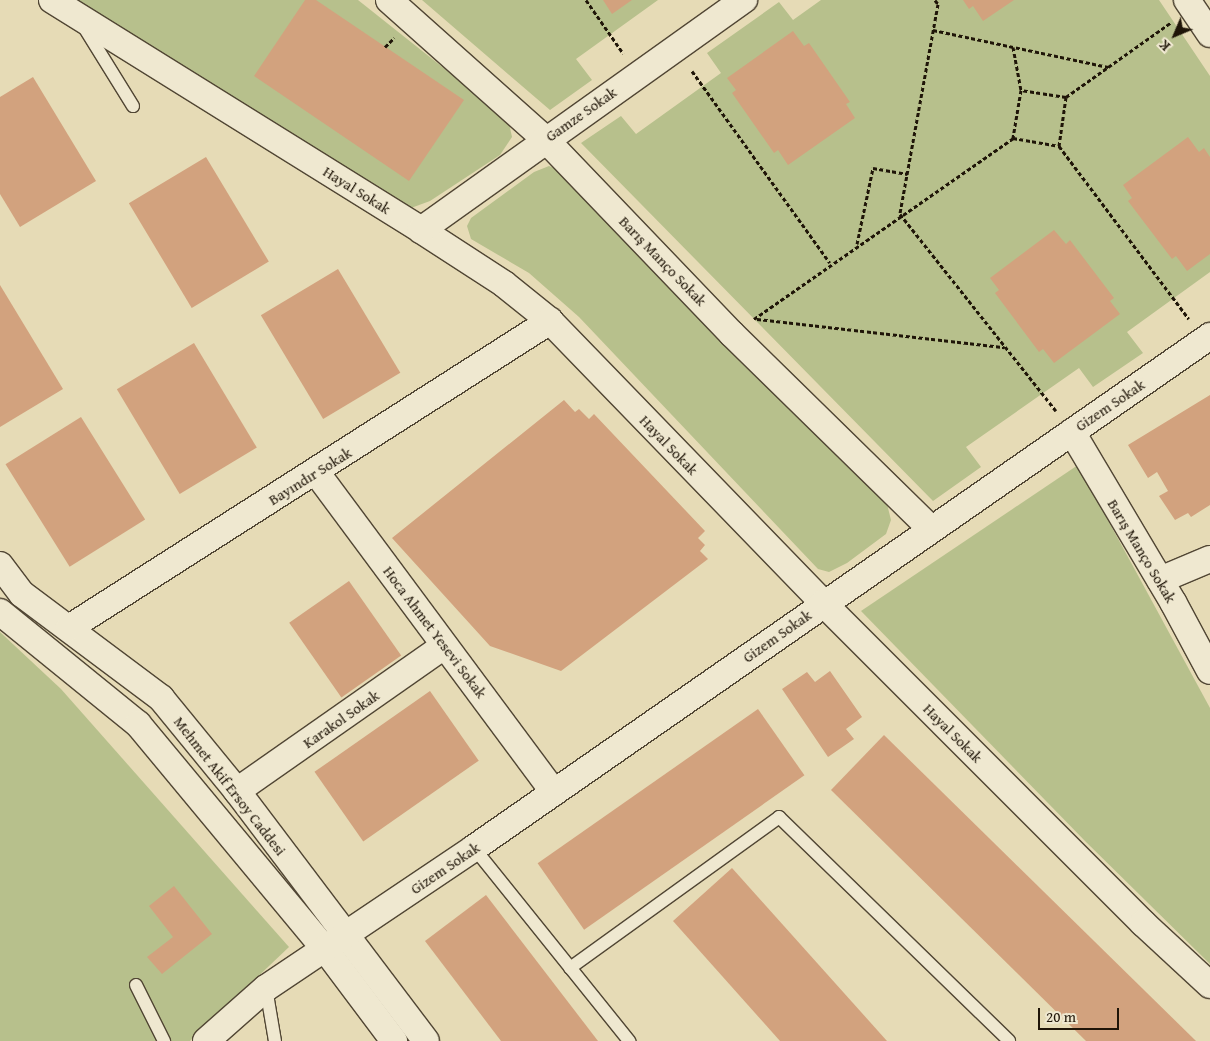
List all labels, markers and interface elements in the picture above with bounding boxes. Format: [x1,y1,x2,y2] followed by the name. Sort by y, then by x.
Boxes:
[1150,10,1200,60] north arrow
[1154,35,1175,56] text: K
[542,83,620,145] street label: Gamze Sokak
[320,162,394,218] street label: Hayal Sokak
[616,212,710,310] street label: Barış Manço Sokak
[1072,375,1148,435] street label: Gizem Sokak
[636,411,702,479] street label: Hayal Sokak
[265,443,355,509] street label: Bayındır Sokak
[1104,496,1180,606] street label: Barış Manço Sokak
[380,562,490,702] street label: Hoca Ahmet Yesevi Sokak
[739,606,815,666] street label: Gizem Sokak
[299,686,383,752] street label: Karakol Sokak
[920,700,986,766] street label: Hayal Sokak
[170,713,290,859] street label: Mehmet Akif Ersoy Caddesi
[407,838,483,898] street label: Gizem Sokak
[1040,998,1121,1030] scale bar
[1046,1006,1076,1027] text: 20 m

